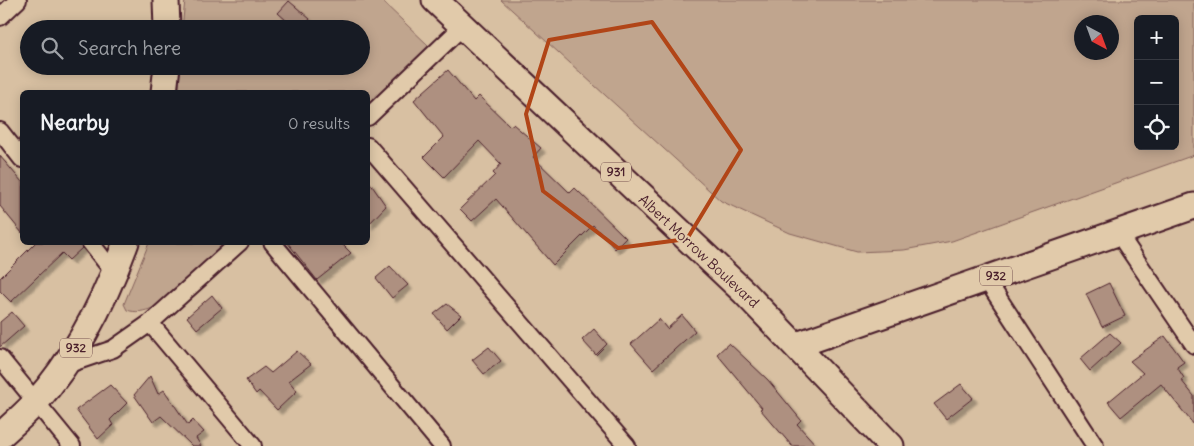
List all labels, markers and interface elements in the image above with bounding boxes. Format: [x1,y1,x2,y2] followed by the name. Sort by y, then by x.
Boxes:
[1074,15,1119,60] north arrow
[1134,15,1179,150] map controls
[1134,15,1179,60] button: +
[20,20,370,75] search box
[38,34,66,62] icon: search
[78,36,181,60] text: Search here
[1134,60,1179,105] button: −
[1134,105,1179,150] button: locate
[40,109,110,136] text: Nearby
[288,113,350,133] text: 0 results
[601,162,631,182] road number: 931
[635,190,763,312] street label: Albert Morrow Boulevard
[980,266,1012,286] road number: 932
[60,338,92,358] road number: 932

